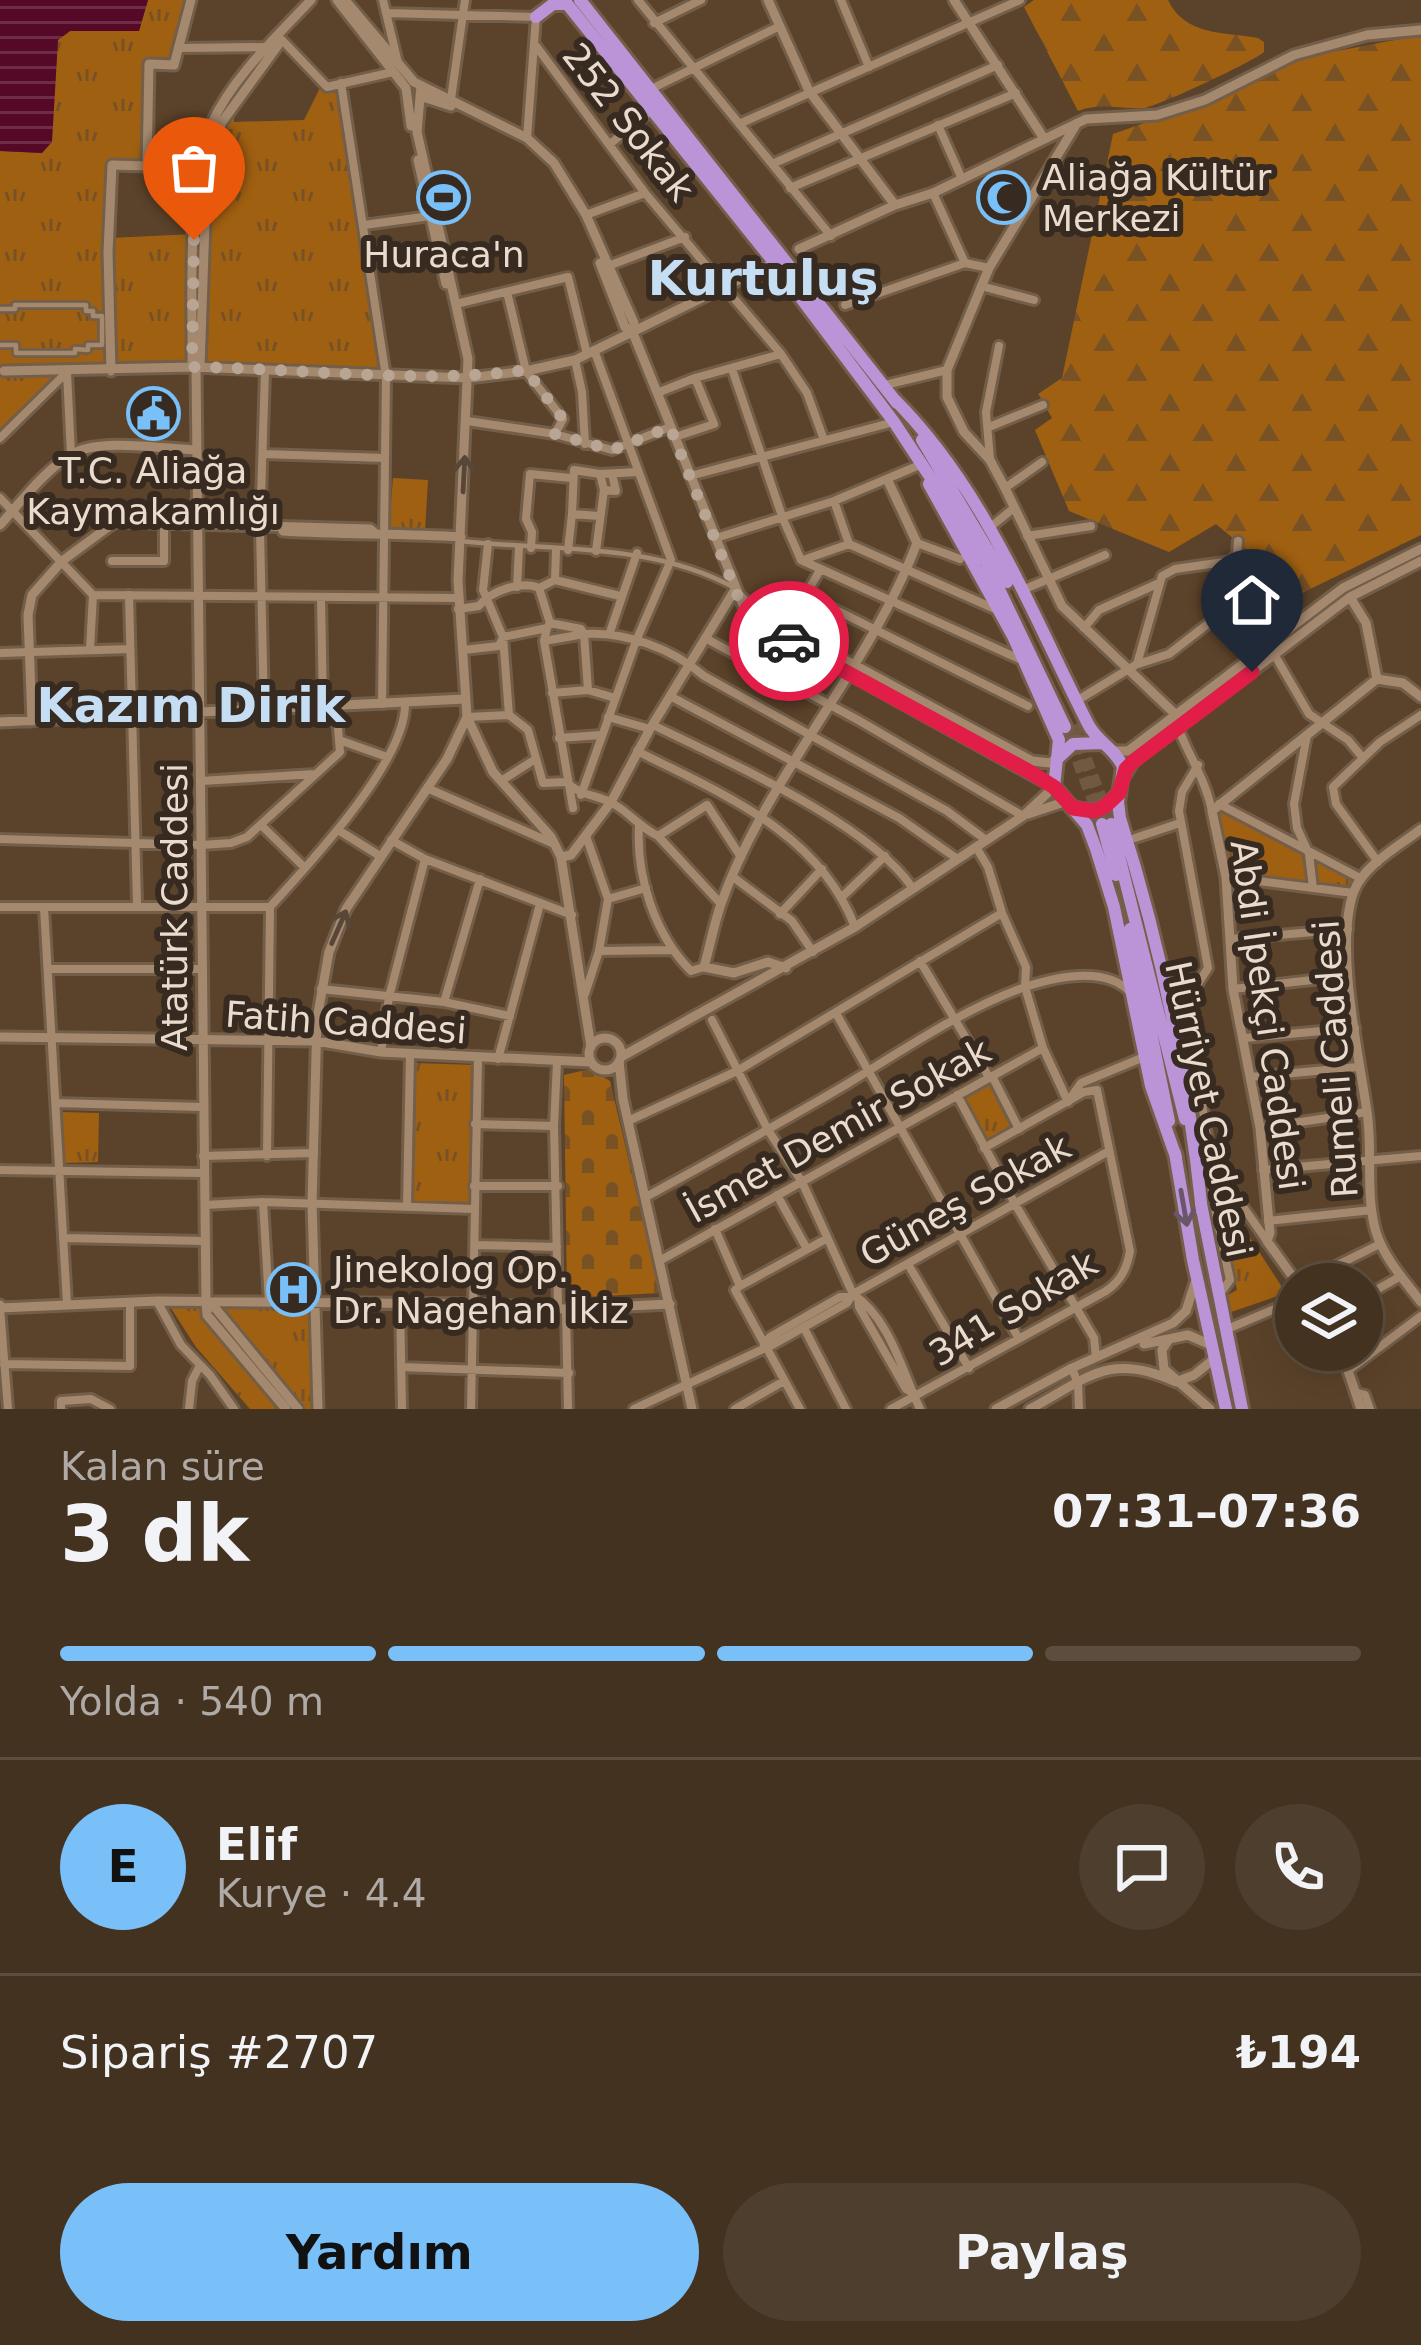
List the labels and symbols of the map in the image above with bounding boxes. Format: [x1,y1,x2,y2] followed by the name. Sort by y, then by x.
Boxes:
[555,36,703,209] street label: 252 Sokak
[143,117,245,240] pin
[1042,157,1272,239] place label: Aliağa Kültür Merkezi
[416,170,472,226] sports icon: Huraca'n
[975,170,1031,226] mosque icon: Aliağa Kültür Merkezi
[363,234,525,275] place label: Huraca'n
[648,250,878,306] district label: Kurtuluş
[125,386,181,442] public building icon: T.C. Aliağa Kaymakamlığı
[26,450,280,532] place label: T.C. Aliağa Kaymakamlığı
[452,455,475,494] one-way arrow
[1201,549,1303,672] pin
[729,581,849,701] courier
[36,677,347,733] district label: Kazım Dirik
[154,763,195,1051] street label: Atatürk Caddesi
[1223,837,1312,1193] street label: Abdi İpekçi Caddesi
[329,910,351,946] one-way arrow
[1305,919,1366,1199] street label: Rumeli Caddesi
[1157,957,1260,1261] street label: Hürriyet Caddesi
[224,994,468,1051] street label: Fatih Caddesi
[679,1030,998,1231] street label: İsmet Demir Sokak
[853,1126,1078,1275] street label: Güneş Sokak
[1174,1188,1197,1227] one-way arrow
[922,1242,1105,1374] street label: 341 Sokak
[331,1249,629,1331] place label: Jinekolog Op. Dr. Nagehan İkiz
[266,1262,322,1318] hospital icon: Jinekolog Op. Dr. Nagehan İkiz

